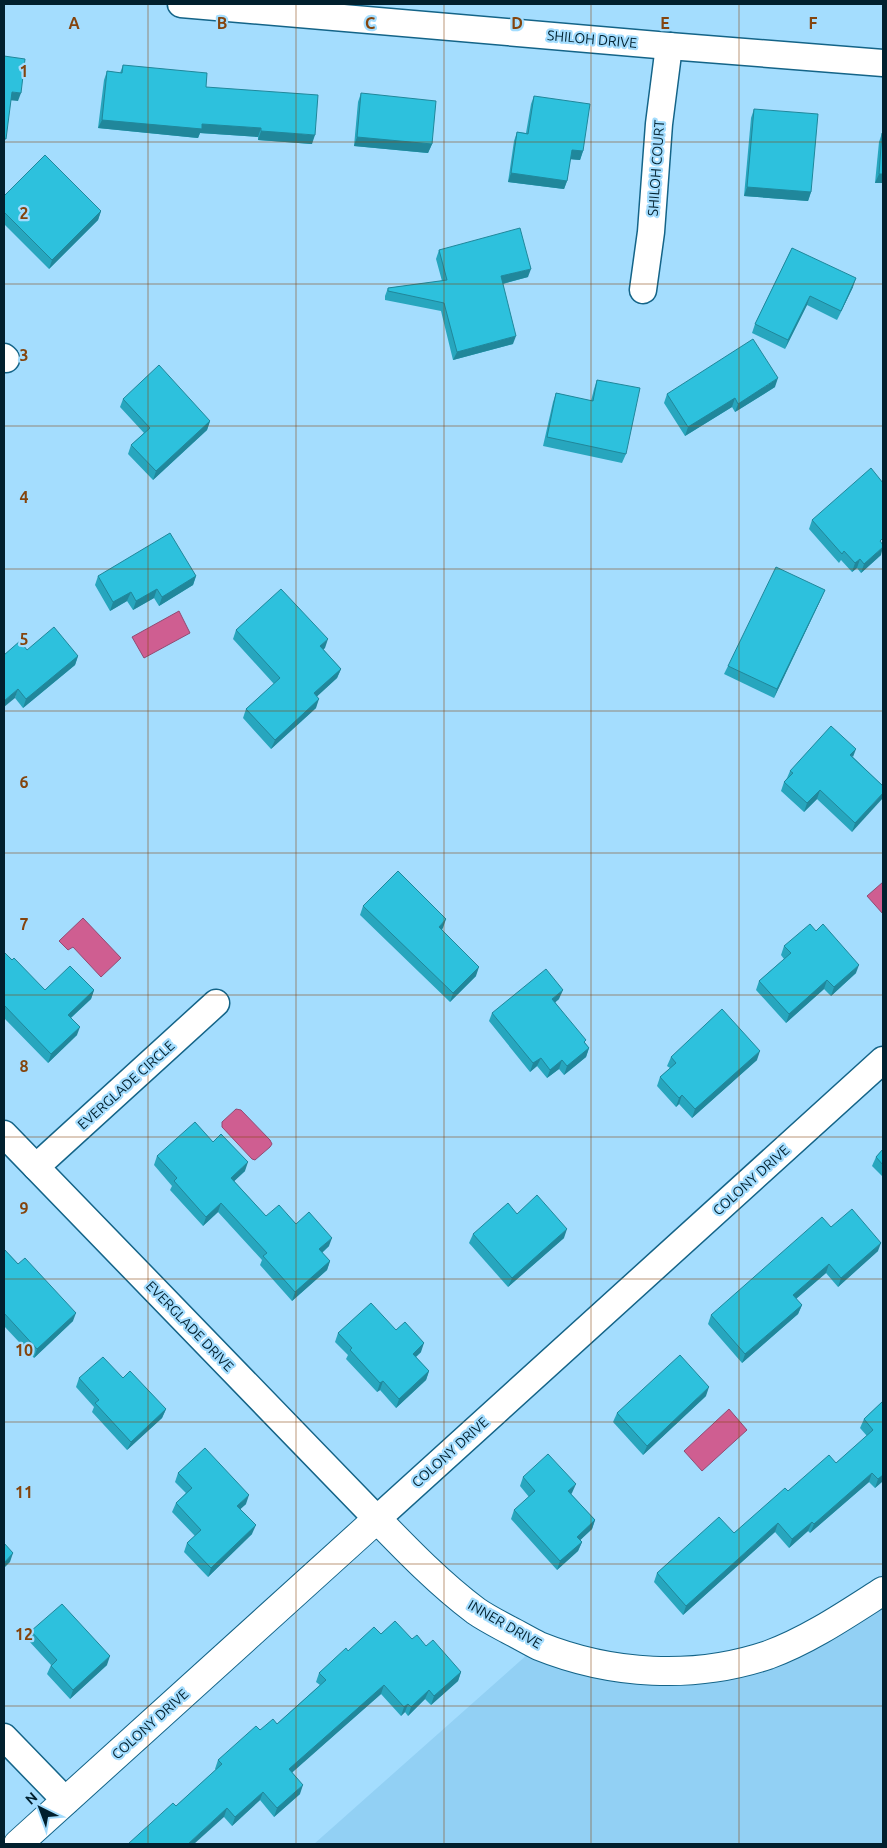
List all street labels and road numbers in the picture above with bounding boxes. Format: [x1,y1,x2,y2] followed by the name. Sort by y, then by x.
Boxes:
[546,27,638,51] street label: SHILOH DRIVE
[645,119,667,217] street label: SHILOH COURT
[74,1037,178,1133] street label: EVERGLADE CIRCLE
[710,1141,793,1218] street label: COLONY DRIVE
[143,1278,237,1374] street label: EVERGLADE DRIVE
[409,1413,492,1490] street label: COLONY DRIVE
[465,1596,545,1652] street label: INNER DRIVE
[109,1685,192,1762] street label: COLONY DRIVE

